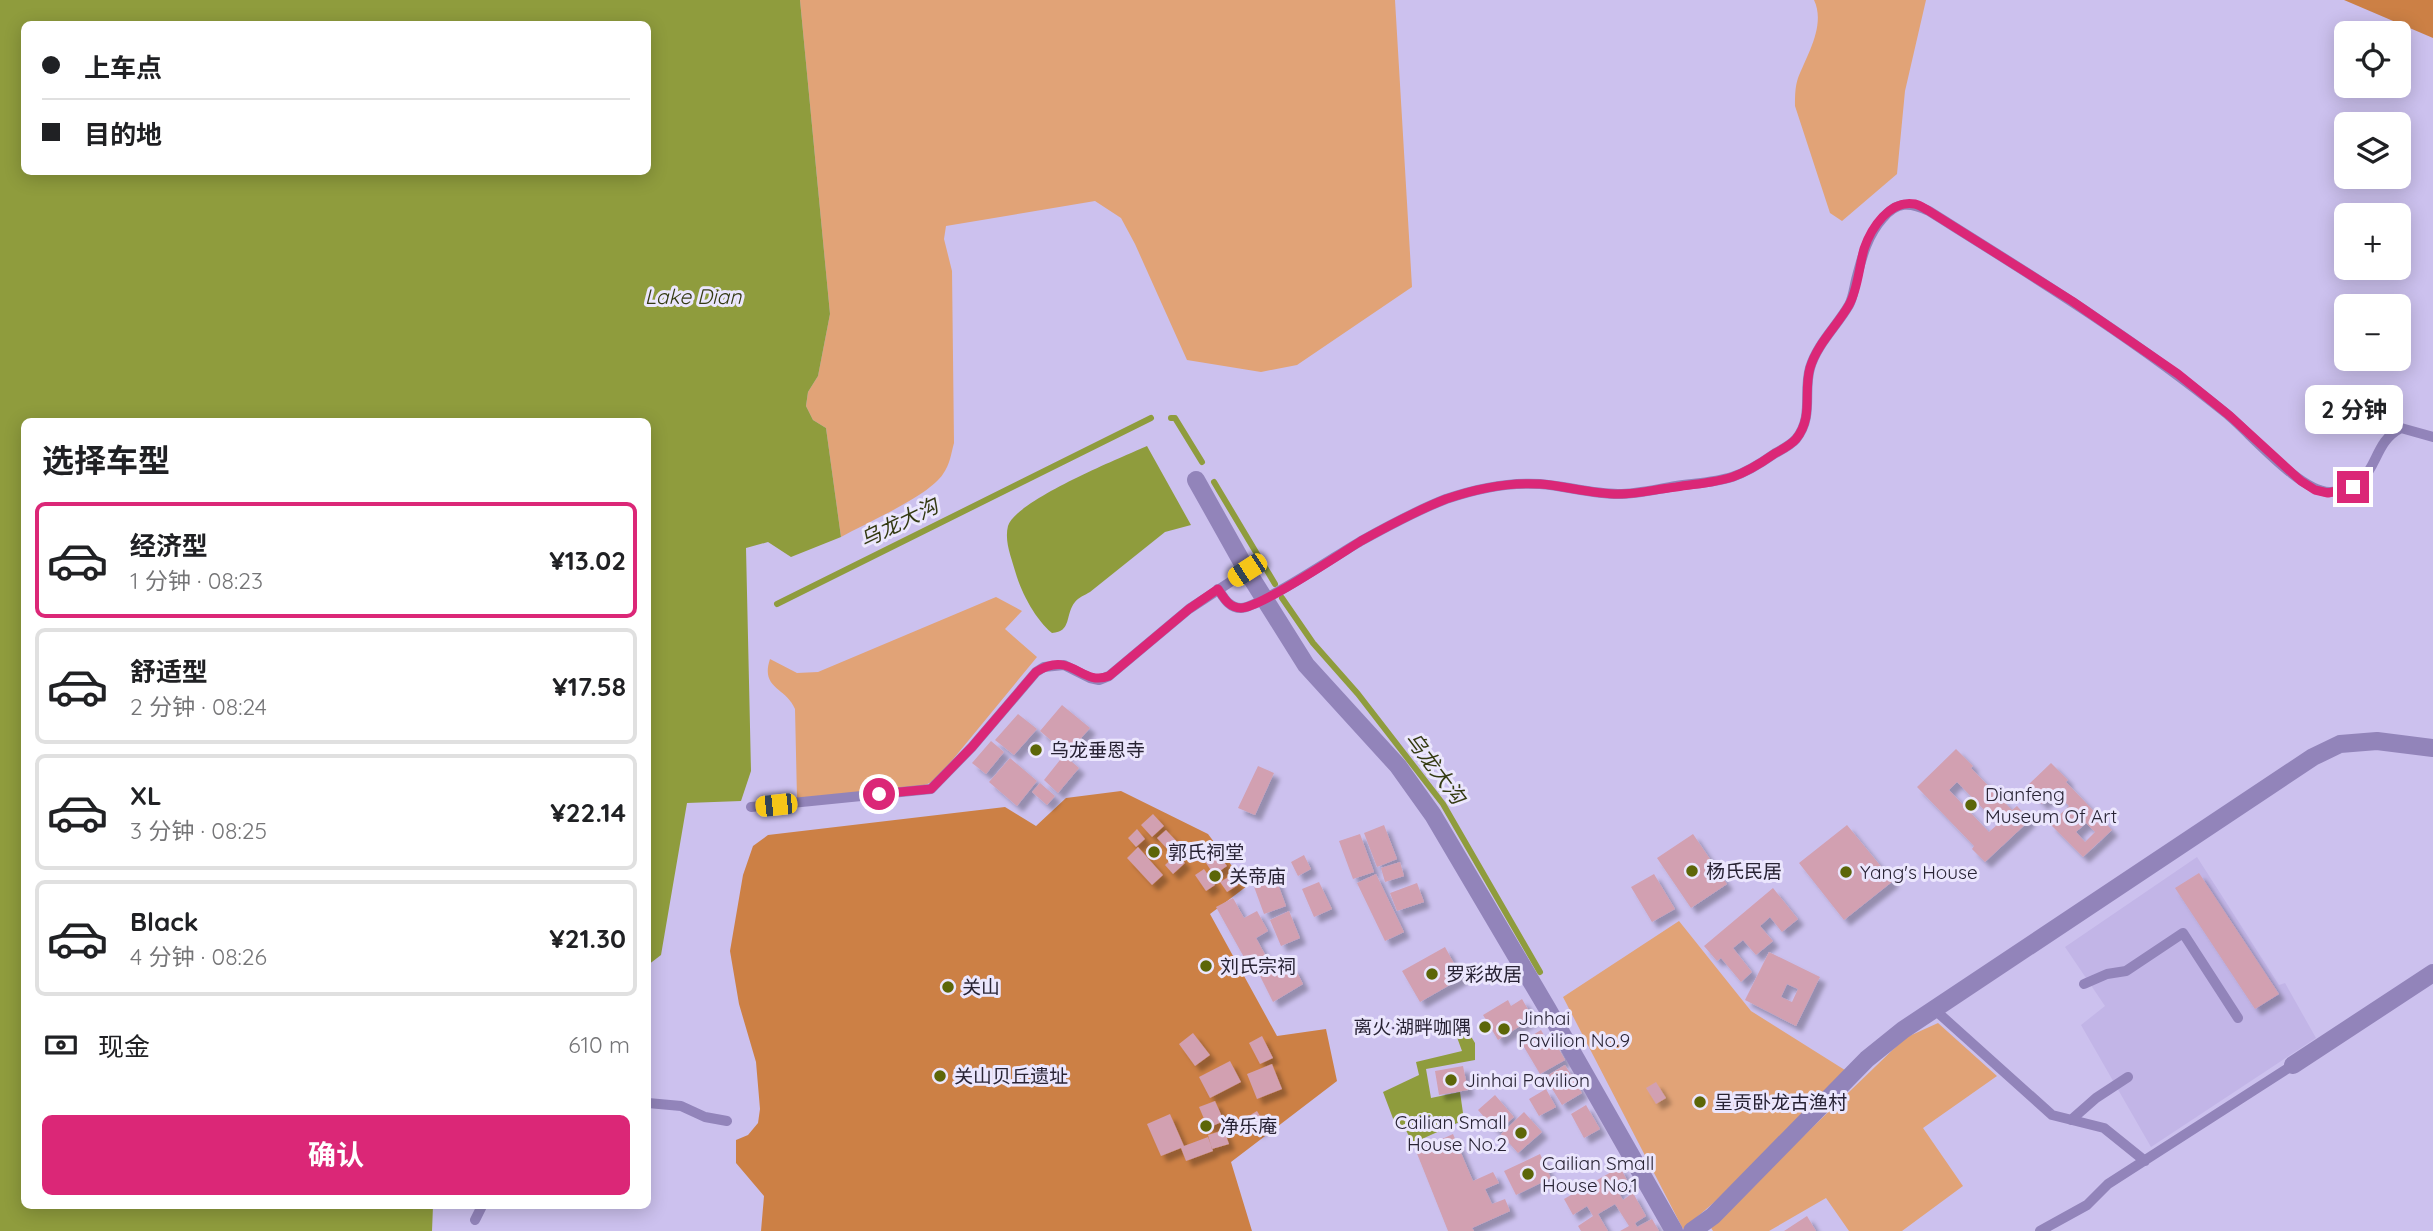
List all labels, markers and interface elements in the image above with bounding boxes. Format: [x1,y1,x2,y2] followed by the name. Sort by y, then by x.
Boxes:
[2334,21,2411,371] map controls
[2334,21,2411,98] button: locate
[84,51,162,84] text: 上车点
[2334,112,2411,189] button: layers
[84,118,162,151] text: 目的地
[2334,203,2411,280] button: +
[645,283,742,309] water label: Lake Dian
[2334,294,2411,371] button: −
[2304,386,2402,434] callout: 2 分钟
[2321,395,2387,424] text: 2 分钟
[42,440,170,480] text: 选择车型
[2337,471,2369,503] route end
[855,491,944,552] water label: 乌龙大沟
[46,529,109,592] icon: car
[130,529,208,562] text: 经济型
[549,544,626,577] text: ¥13.02
[1224,550,1271,590] car
[130,566,263,595] text: 1 分钟 · 08:23
[46,655,109,718] icon: car
[130,655,208,688] text: 舒适型
[552,670,626,703] text: ¥17.58
[130,692,267,721] text: 2 分钟 · 08:24
[1400,726,1473,810] water label: 乌龙大沟
[1050,738,1145,762] place label: 乌龙垂恩寺
[1028,742,1044,758] marker: 乌龙垂恩寺
[863,778,895,810] route start
[130,779,162,812] text: XL
[46,781,109,844] icon: car
[1985,782,2117,828] place label: Dianfeng Museum Of Art
[755,792,798,818] car
[550,796,626,829] text: ¥22.14
[1963,797,1979,813] marker: Dianfeng Museum Of Art
[130,816,267,845] text: 3 分钟 · 08:25
[1168,840,1244,864] place label: 郭氏祠堂
[1146,844,1162,860] marker: 郭氏祠堂
[1706,859,1782,883] place label: 杨氏民居
[1860,860,1978,884] place label: Yang's House
[1684,863,1700,879] marker: 杨氏民居
[1229,864,1286,888] place label: 关帝庙
[1838,864,1854,880] marker: Yang's House
[1207,868,1223,884] marker: 关帝庙
[130,905,199,938] text: Black
[46,907,109,970] icon: car
[549,922,626,955] text: ¥21.30
[130,942,267,971] text: 4 分钟 · 08:26
[1220,954,1296,978] place label: 刘氏宗祠
[1198,958,1214,974] marker: 刘氏宗祠
[1446,962,1522,986] place label: 罗彩故居
[1424,966,1440,982] marker: 罗彩故居
[962,975,1000,999] place label: 关山
[940,979,956,995] marker: 关山
[1518,1006,1630,1052] place label: Jinhai Pavilion No.9
[1353,1015,1471,1039] place label: 离火·湖畔咖隅
[1477,1019,1493,1035] marker: 离火·湖畔咖隅
[1496,1021,1512,1037] marker: Jinhai Pavilion No.9
[42,1026,80,1064] icon: cash
[98,1030,150,1063] text: 现金
[568,1030,630,1059] text: 610 m
[954,1064,1068,1088] place label: 关山贝丘遗址
[932,1068,948,1084] marker: 关山贝丘遗址
[1465,1068,1590,1092] place label: Jinhai Pavilion
[1443,1072,1459,1088] marker: Jinhai Pavilion
[1714,1090,1847,1114] place label: 呈贡卧龙古渔村
[1692,1094,1708,1110] marker: 呈贡卧龙古渔村
[1395,1110,1507,1156] place label: Cailian Small House No.2
[1220,1114,1277,1138] place label: 净乐庵
[42,1115,630,1195] button: 确认
[1198,1118,1214,1134] marker: 净乐庵
[1513,1125,1529,1141] marker: Cailian Small House No.2
[1542,1151,1654,1197] place label: Cailian Small House No.1
[1520,1166,1536,1182] marker: Cailian Small House No.1

